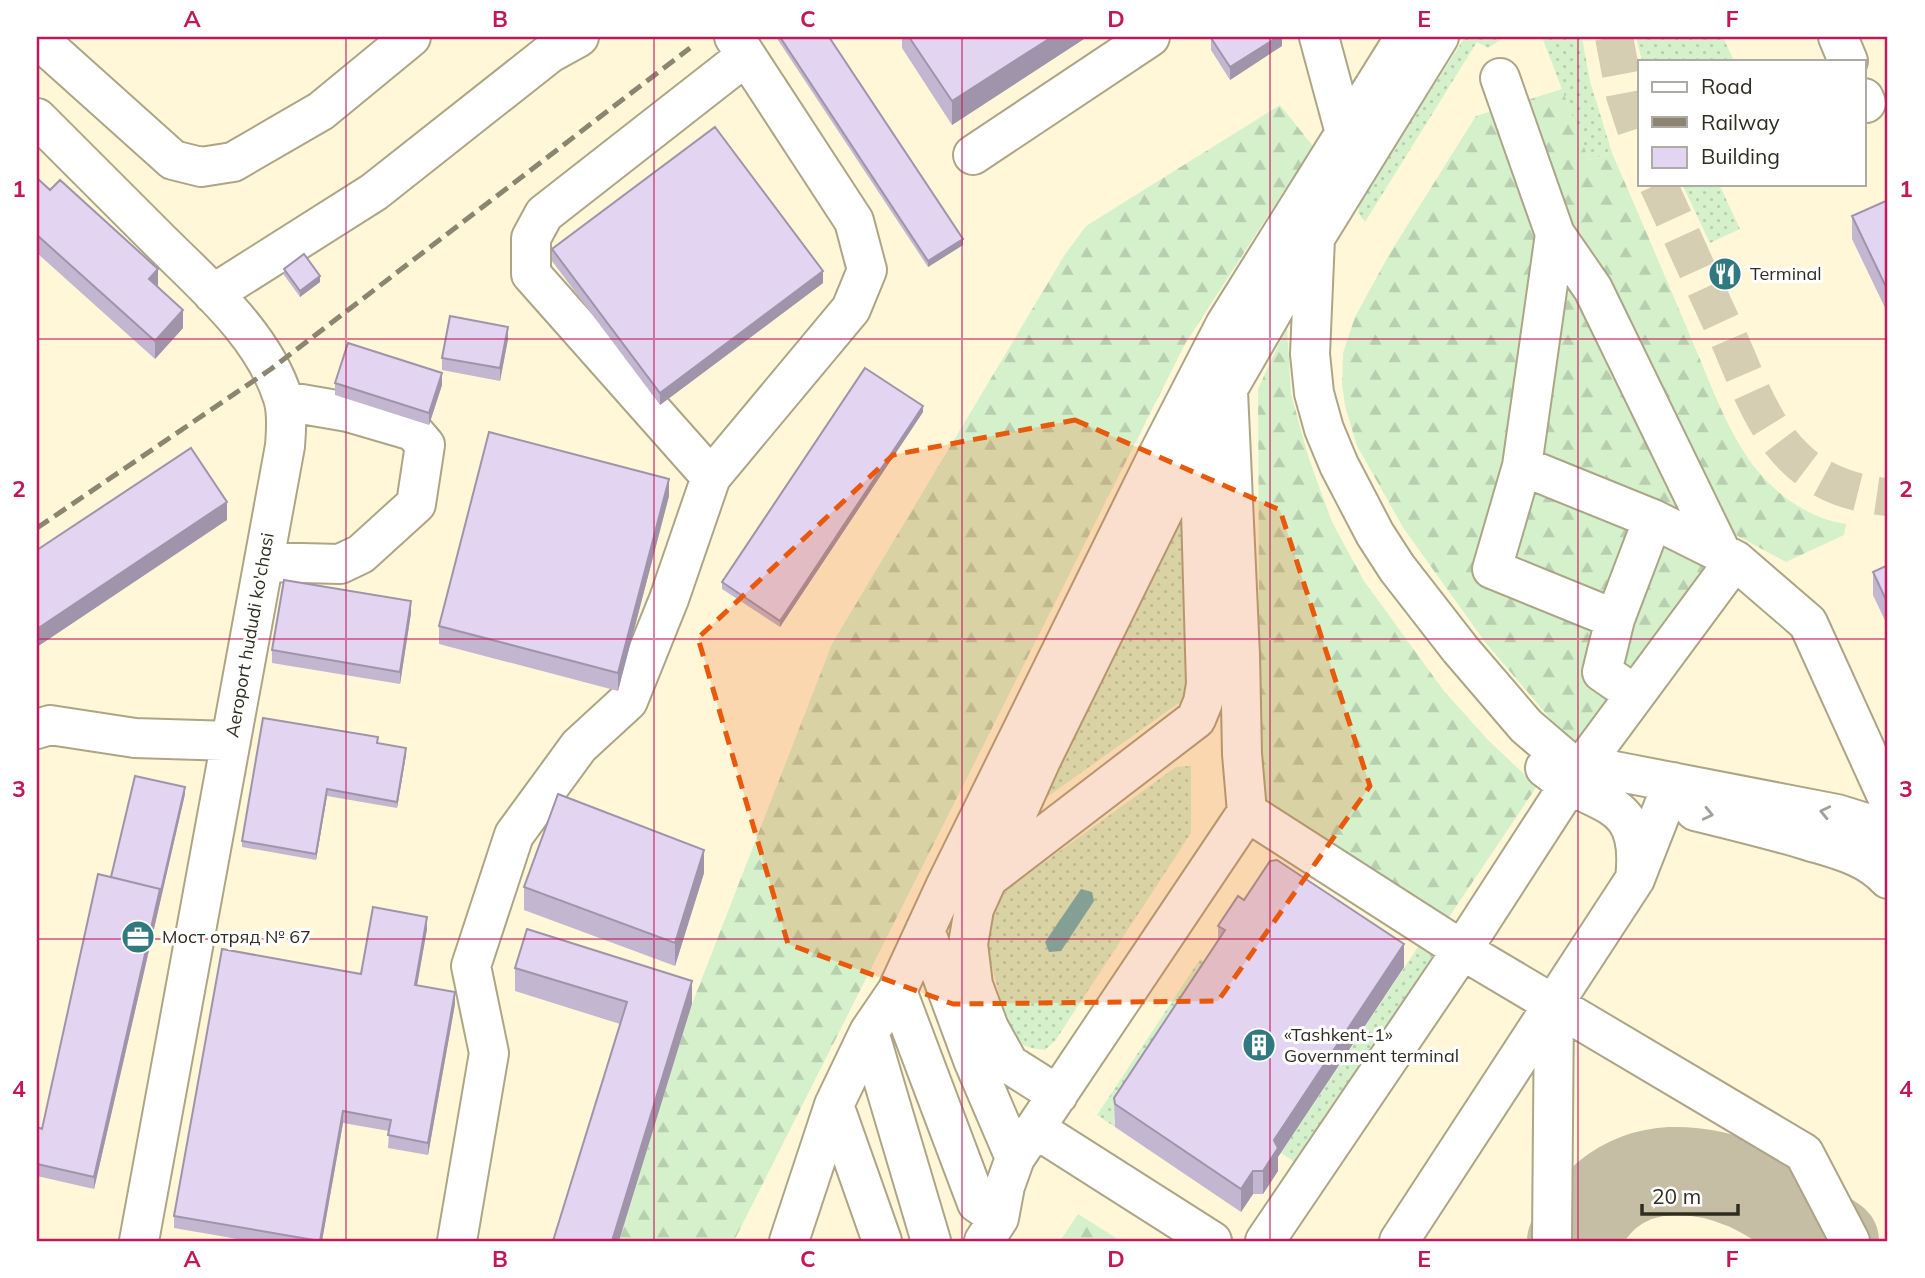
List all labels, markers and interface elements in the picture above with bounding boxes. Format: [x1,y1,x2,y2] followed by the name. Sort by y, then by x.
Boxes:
[183,4,201,33] text: A
[492,4,508,33] text: B
[800,4,816,33] text: C
[1107,4,1125,33] text: D
[1417,4,1431,33] text: E
[1725,4,1739,33] text: F
[1638,60,1866,186] legend
[1701,73,1752,99] text: Road
[1701,109,1780,135] text: Railway
[1701,143,1780,169] text: Building
[12,174,26,203] text: 1
[1899,174,1913,203] text: 1
[1706,255,1744,293] restaurant icon: Terminal
[1750,262,1822,285] place label: Terminal
[12,474,26,503] text: 2
[1899,474,1913,503] text: 2
[220,531,279,739] street label: Aeroport hududi ko'chasi
[12,774,26,803] text: 3
[1899,774,1913,803] text: 3
[1819,805,1831,820] one-way arrow
[1702,806,1714,821] one-way arrow
[119,918,157,956] office icon: Мост отряд № 67
[162,925,311,948] place label: Мост отряд № 67
[1284,1023,1459,1067] place label: «Tashkent-1» Government terminal
[1240,1026,1278,1064] building icon: «Tashkent-1» Government terminal
[12,1074,26,1103] text: 4
[1899,1074,1913,1103] text: 4
[1642,1173,1738,1217] scale bar
[1652,1183,1701,1209] text: 20 m
[183,1244,201,1273] text: A
[492,1244,508,1273] text: B
[800,1244,816,1273] text: C
[1107,1244,1125,1273] text: D
[1417,1244,1431,1273] text: E
[1725,1244,1739,1273] text: F

